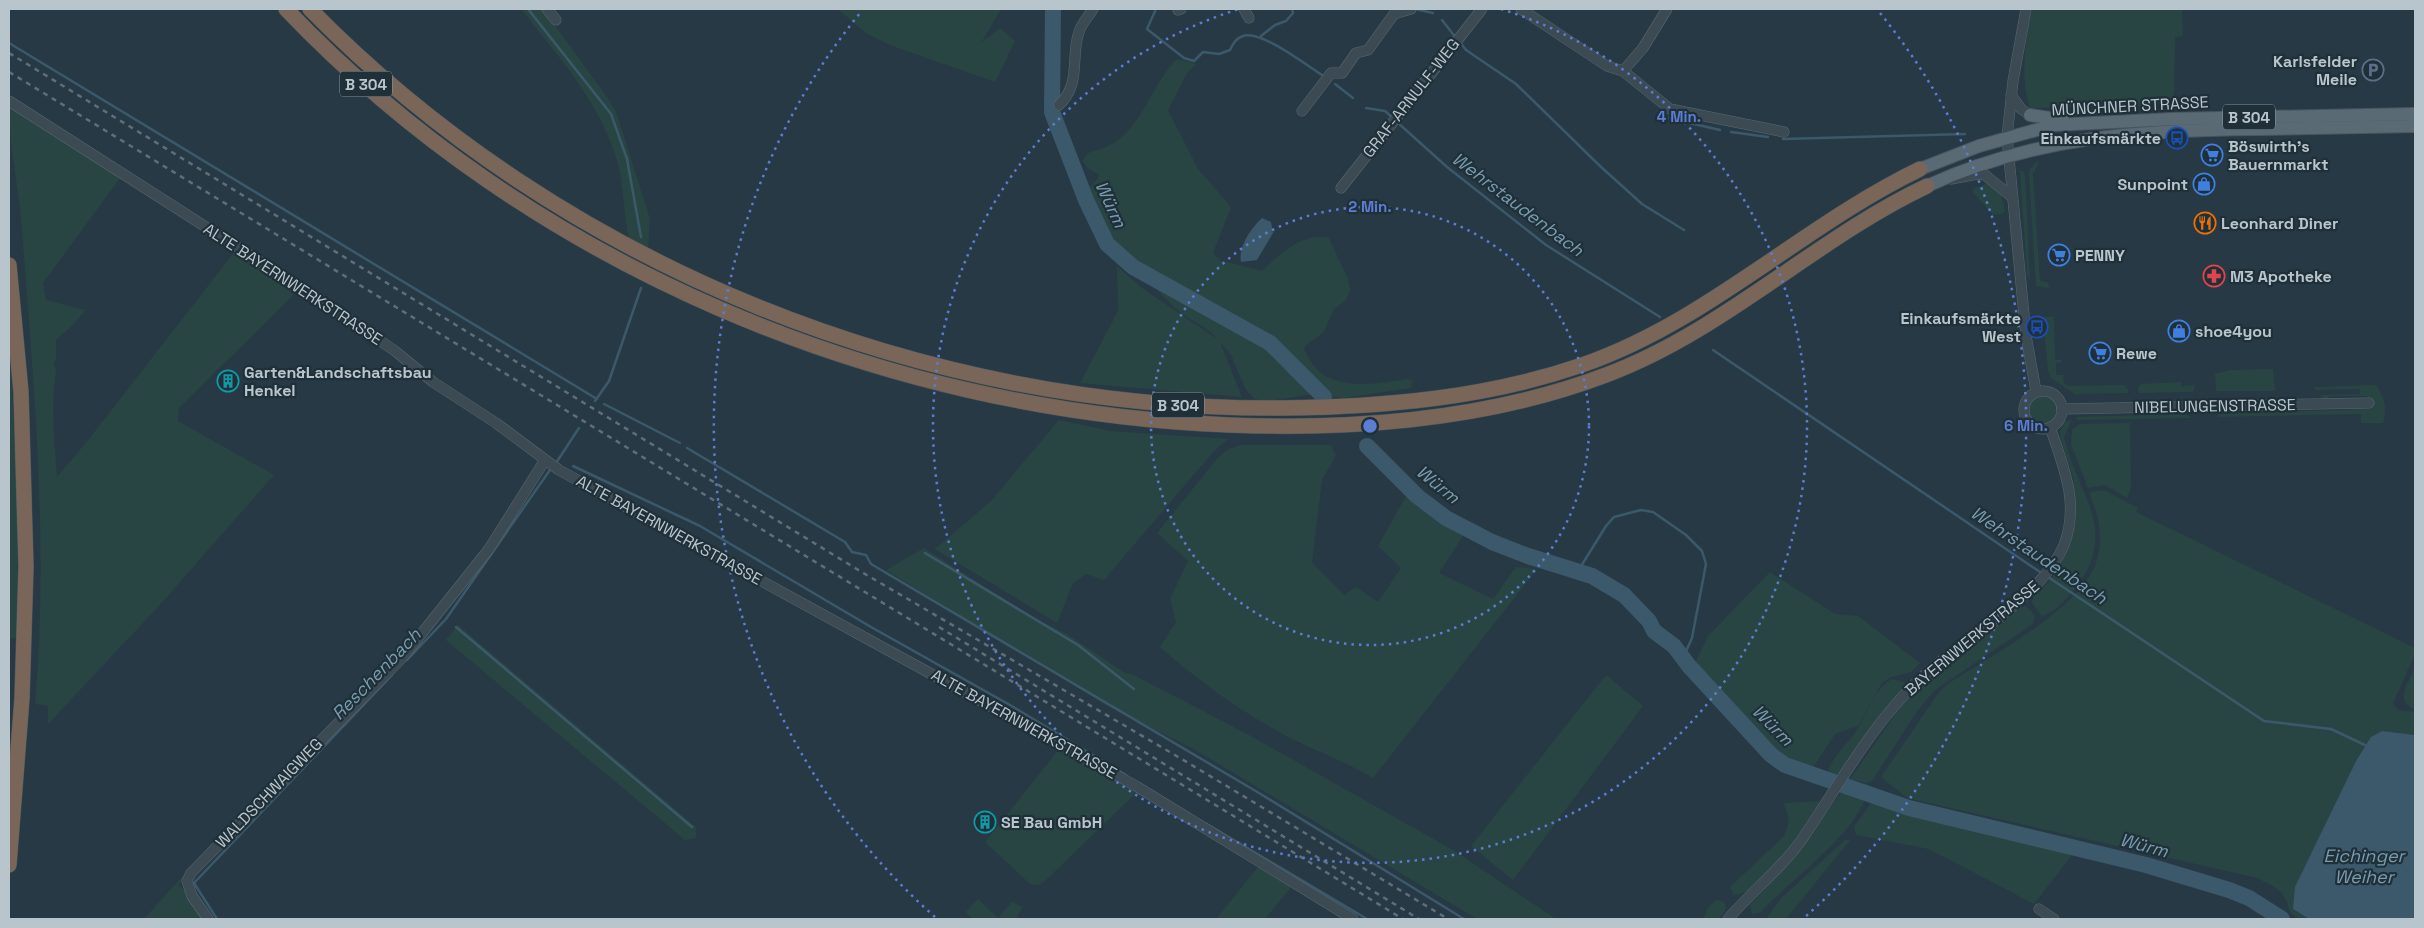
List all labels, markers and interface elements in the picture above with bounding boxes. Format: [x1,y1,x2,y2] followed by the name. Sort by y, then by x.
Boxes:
[1358,34,1464,162] street label: GRAF-ARNULF-WEG
[2273,51,2357,90] place label: Karlsfelder Meile
[2361,58,2385,82] parking icon: Karlsfelder Meile
[340,72,392,96] road number: B 304
[2051,91,2209,121] street label: MÜNCHNER STRASSE
[2223,104,2275,130] road number: B 304
[1657,107,1701,126] text: 4 Min.
[2165,126,2189,150] bus stop icon: Einkaufsmärkte
[2040,128,2161,149] place label: Einkaufsmärkte
[2228,136,2329,175] place label: Böswirth's Bauernmarkt
[2200,143,2224,167] supermarket icon: Böswirth's Bauernmarkt
[1447,147,1589,262] water label: Wehrstaudenbach
[2192,172,2216,196] shop icon: Sunpoint
[2117,174,2188,195] place label: Sunpoint
[1090,177,1132,232] water label: Würm
[1348,197,1392,216] text: 2 Min.
[2193,211,2217,235] restaurant icon: Leonhard Diner
[2221,213,2338,234] place label: Leonhard Diner
[200,218,386,350] street label: ALTE BAYERNWERKSTRASSE
[2047,243,2071,267] supermarket icon: PENNY
[2075,245,2125,266] place label: PENNY
[2202,264,2226,288] pharmacy icon: M3 Apotheke
[2230,266,2332,287] place label: M3 Apotheke
[1900,308,2021,347] place label: Einkaufsmärkte West
[2025,315,2049,339] bus stop icon: Einkaufsmärkte West
[2167,319,2191,343] shop icon: shoe4you
[2195,321,2272,342] place label: shoe4you
[2088,341,2112,365] supermarket icon: Rewe
[2116,343,2157,364] place label: Rewe
[244,362,432,401] place label: Garten&Landschaftsbau Henkel
[216,369,240,393] building icon: Garten&Landschaftsbau Henkel
[1152,392,1204,418] road number: B 304
[2134,394,2296,418] street label: NIBELUNGENSTRASSE
[2004,416,2048,435] text: 6 Min.
[1361,417,1379,435] centre of rings
[1412,460,1465,509] water label: Würm
[572,470,766,590] street label: ALTE BAYERNWERKSTRASSE
[1967,501,2112,610] water label: Wehrstaudenbach
[1900,576,2044,700] street label: BAYERNWERKSTRASSE
[327,623,426,725] water label: Reschenbach
[927,664,1121,784] street label: ALTE BAYERNWERKSTRASSE
[1748,700,1799,751] water label: Würm
[211,733,327,853] street label: WALDSCHWAIGWEG
[973,810,997,834] building icon: SE Bau GmbH
[1001,812,1102,833] place label: SE Bau GmbH
[2117,828,2171,863] water label: Würm
[2324,844,2407,888] water label: Eichinger Weiher

